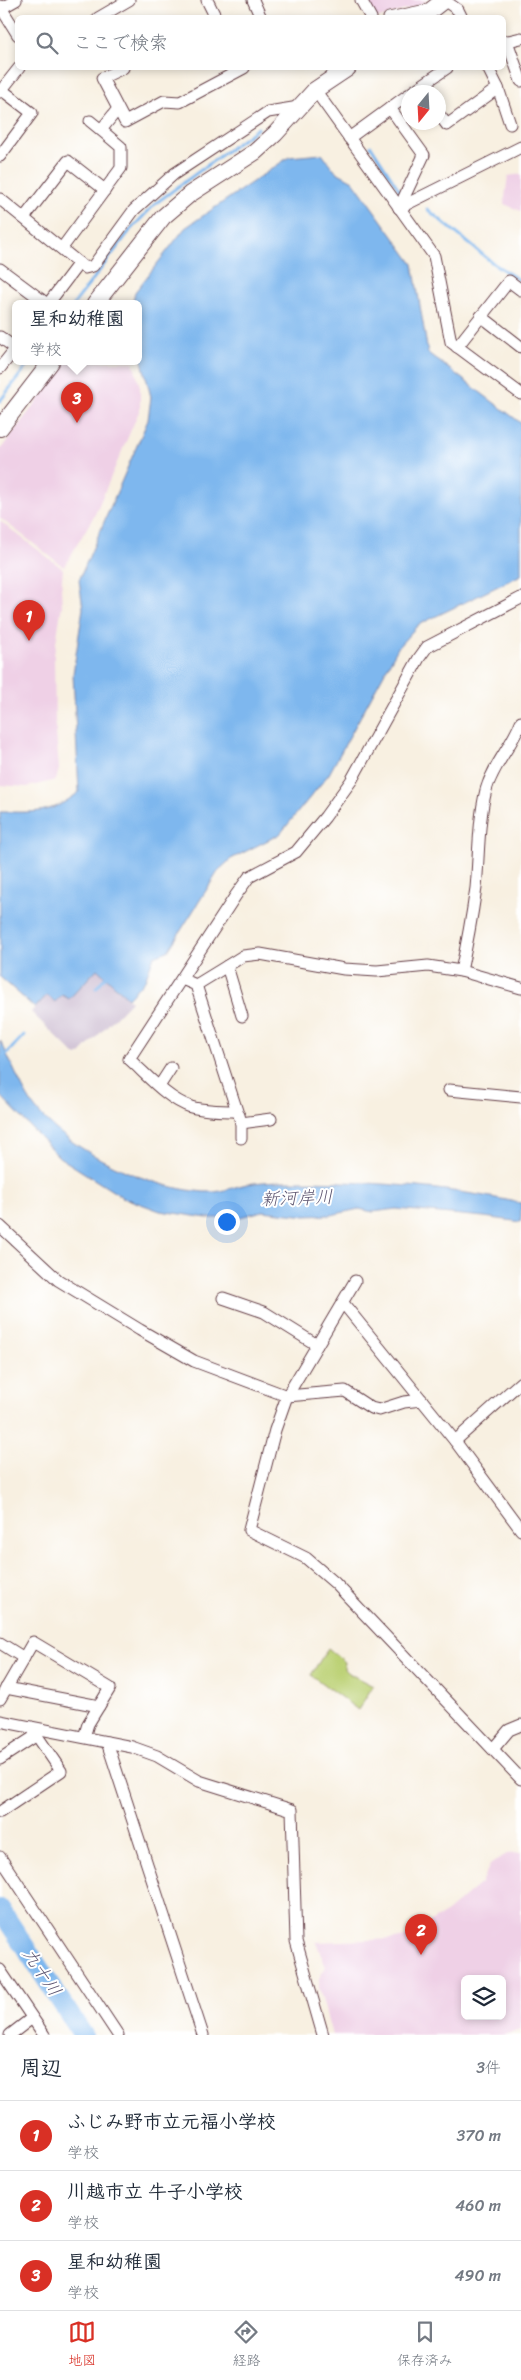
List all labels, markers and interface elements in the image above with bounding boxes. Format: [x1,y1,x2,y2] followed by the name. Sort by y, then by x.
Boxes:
[15,15,506,70] search box
[73,26,168,59] text: ここで検索
[33,29,61,57] icon: search
[401,85,446,130] north arrow
[12,300,142,365] popup
[29,302,125,335] text: 星和幼稚園
[29,335,62,364] text: 学校
[61,382,93,423] pin: 3
[13,600,45,641] pin: 1
[260,1181,334,1215] water label: 新河岸川
[214,1209,240,1235] your location
[405,1914,437,1955] pin: 2
[14,1941,70,2003] water label: 九十川
[461,1975,506,2020] map controls
[461,1975,506,2020] button: layers
[20,2049,62,2087] text: 周辺
[476,2053,501,2082] text: 3件
[67,2105,276,2138] text: ふじみ野市立元福小学校
[33,2121,39,2150] text: 1
[457,2121,501,2150] text: 370 m
[67,2138,99,2167] text: 学校
[67,2175,243,2208] text: 川越市立 牛子小学校
[31,2191,41,2220] text: 2
[455,2191,501,2220] text: 460 m
[67,2208,99,2237] text: 学校
[67,2245,162,2278] text: 星和幼稚園
[32,2261,40,2290] text: 3
[455,2261,501,2290] text: 490 m
[67,2278,99,2307] text: 学校
[68,2318,96,2373] tab: 地図
[232,2318,260,2373] tab: 経路
[397,2318,453,2373] tab: 保存済み

